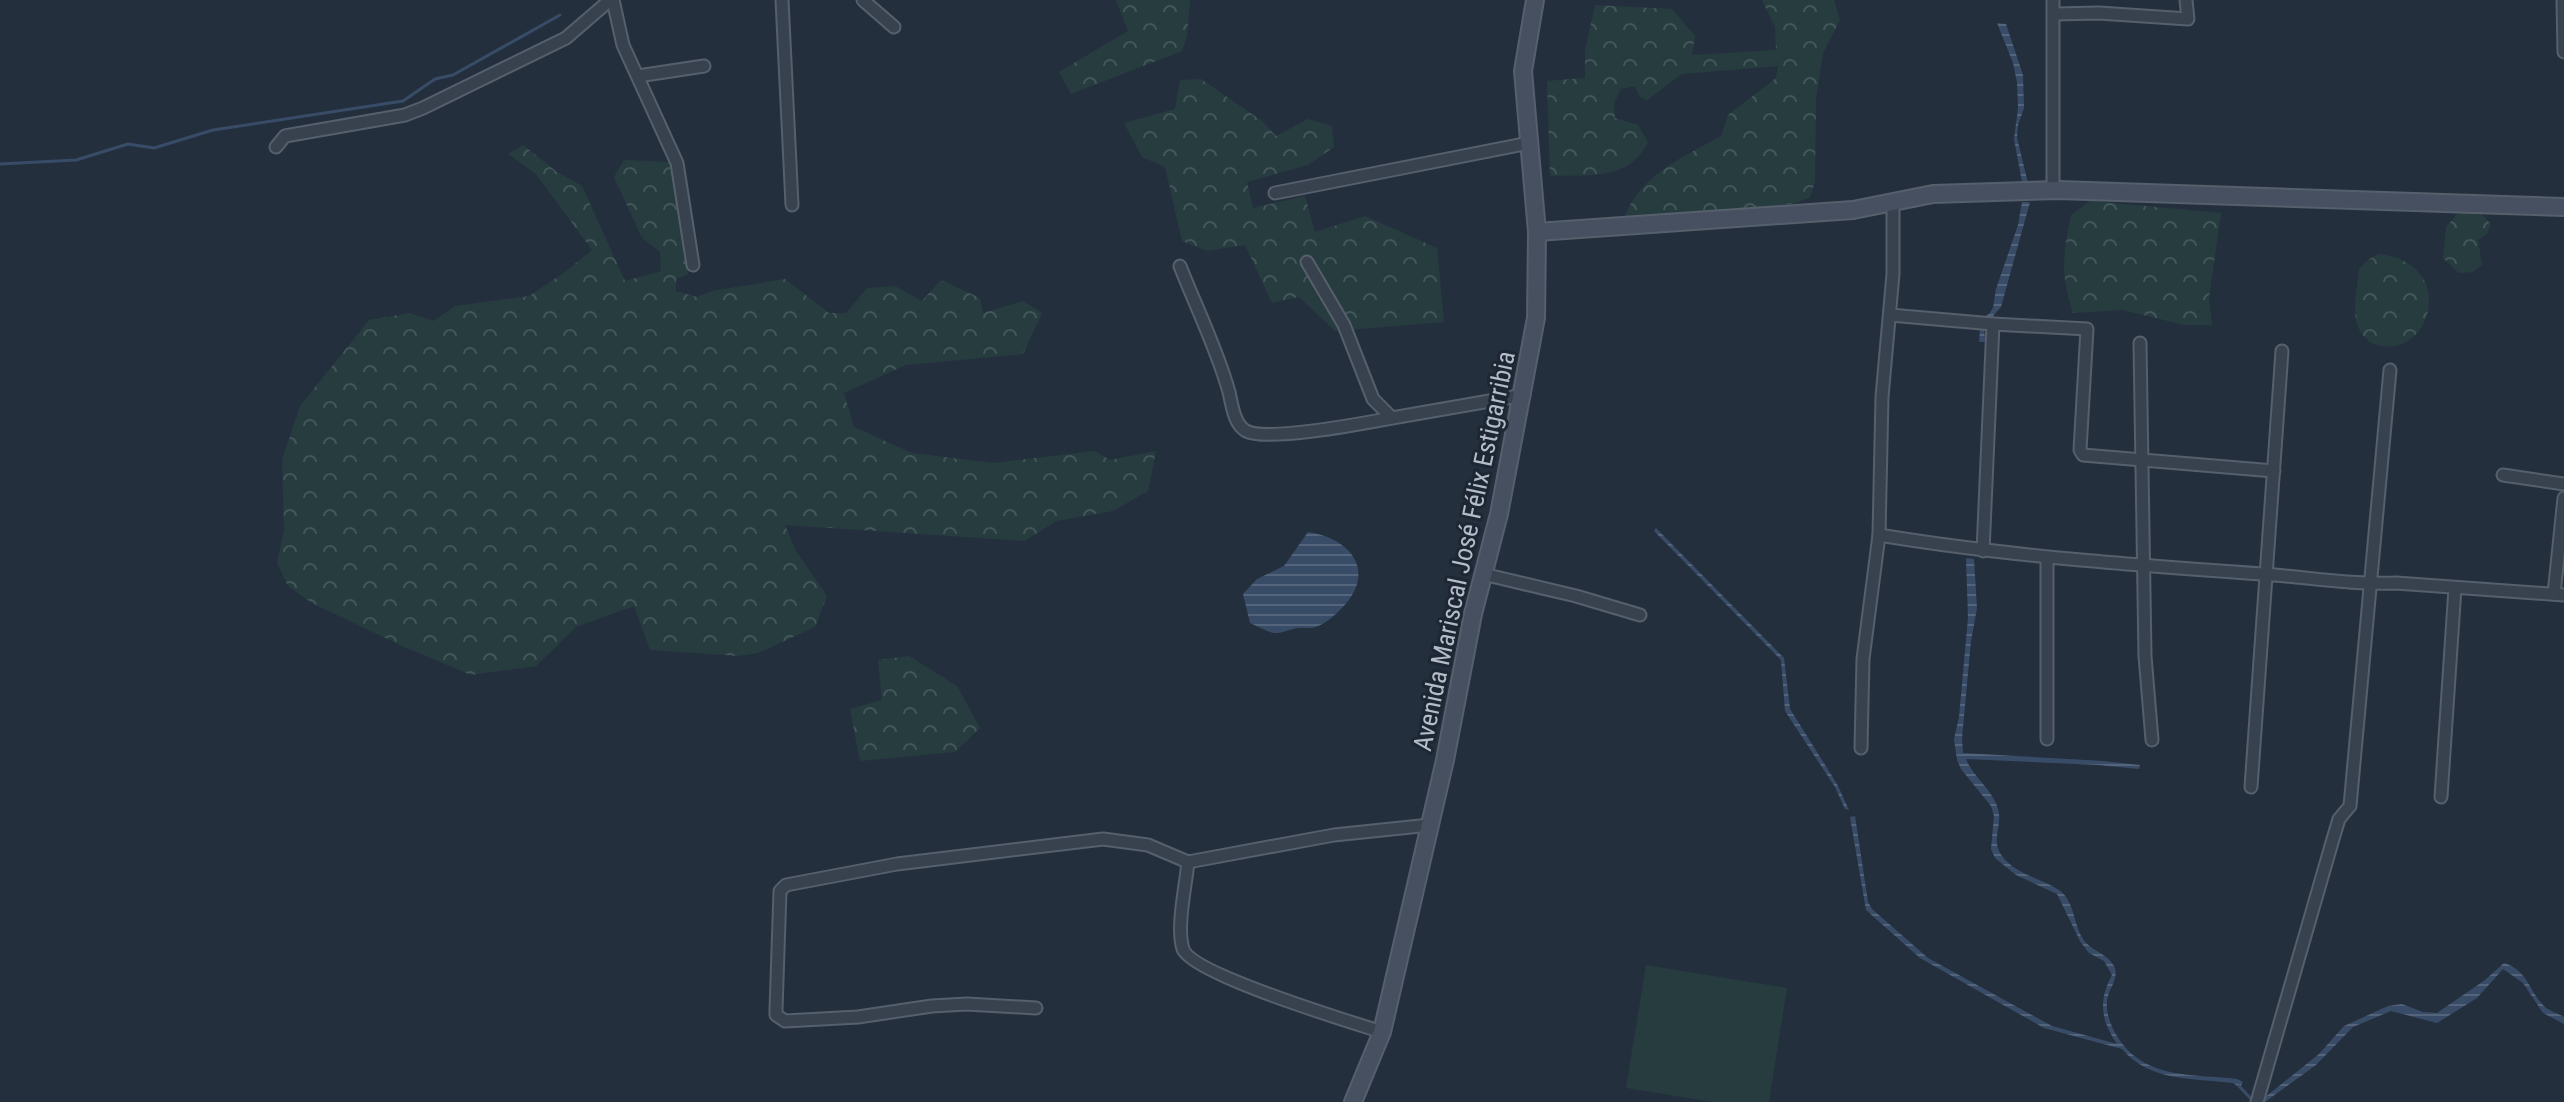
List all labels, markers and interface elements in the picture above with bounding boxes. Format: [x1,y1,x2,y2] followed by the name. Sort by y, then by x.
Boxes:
[1407,348,1521,754] street label: Avenida Mariscal José Félix Estigarribia

